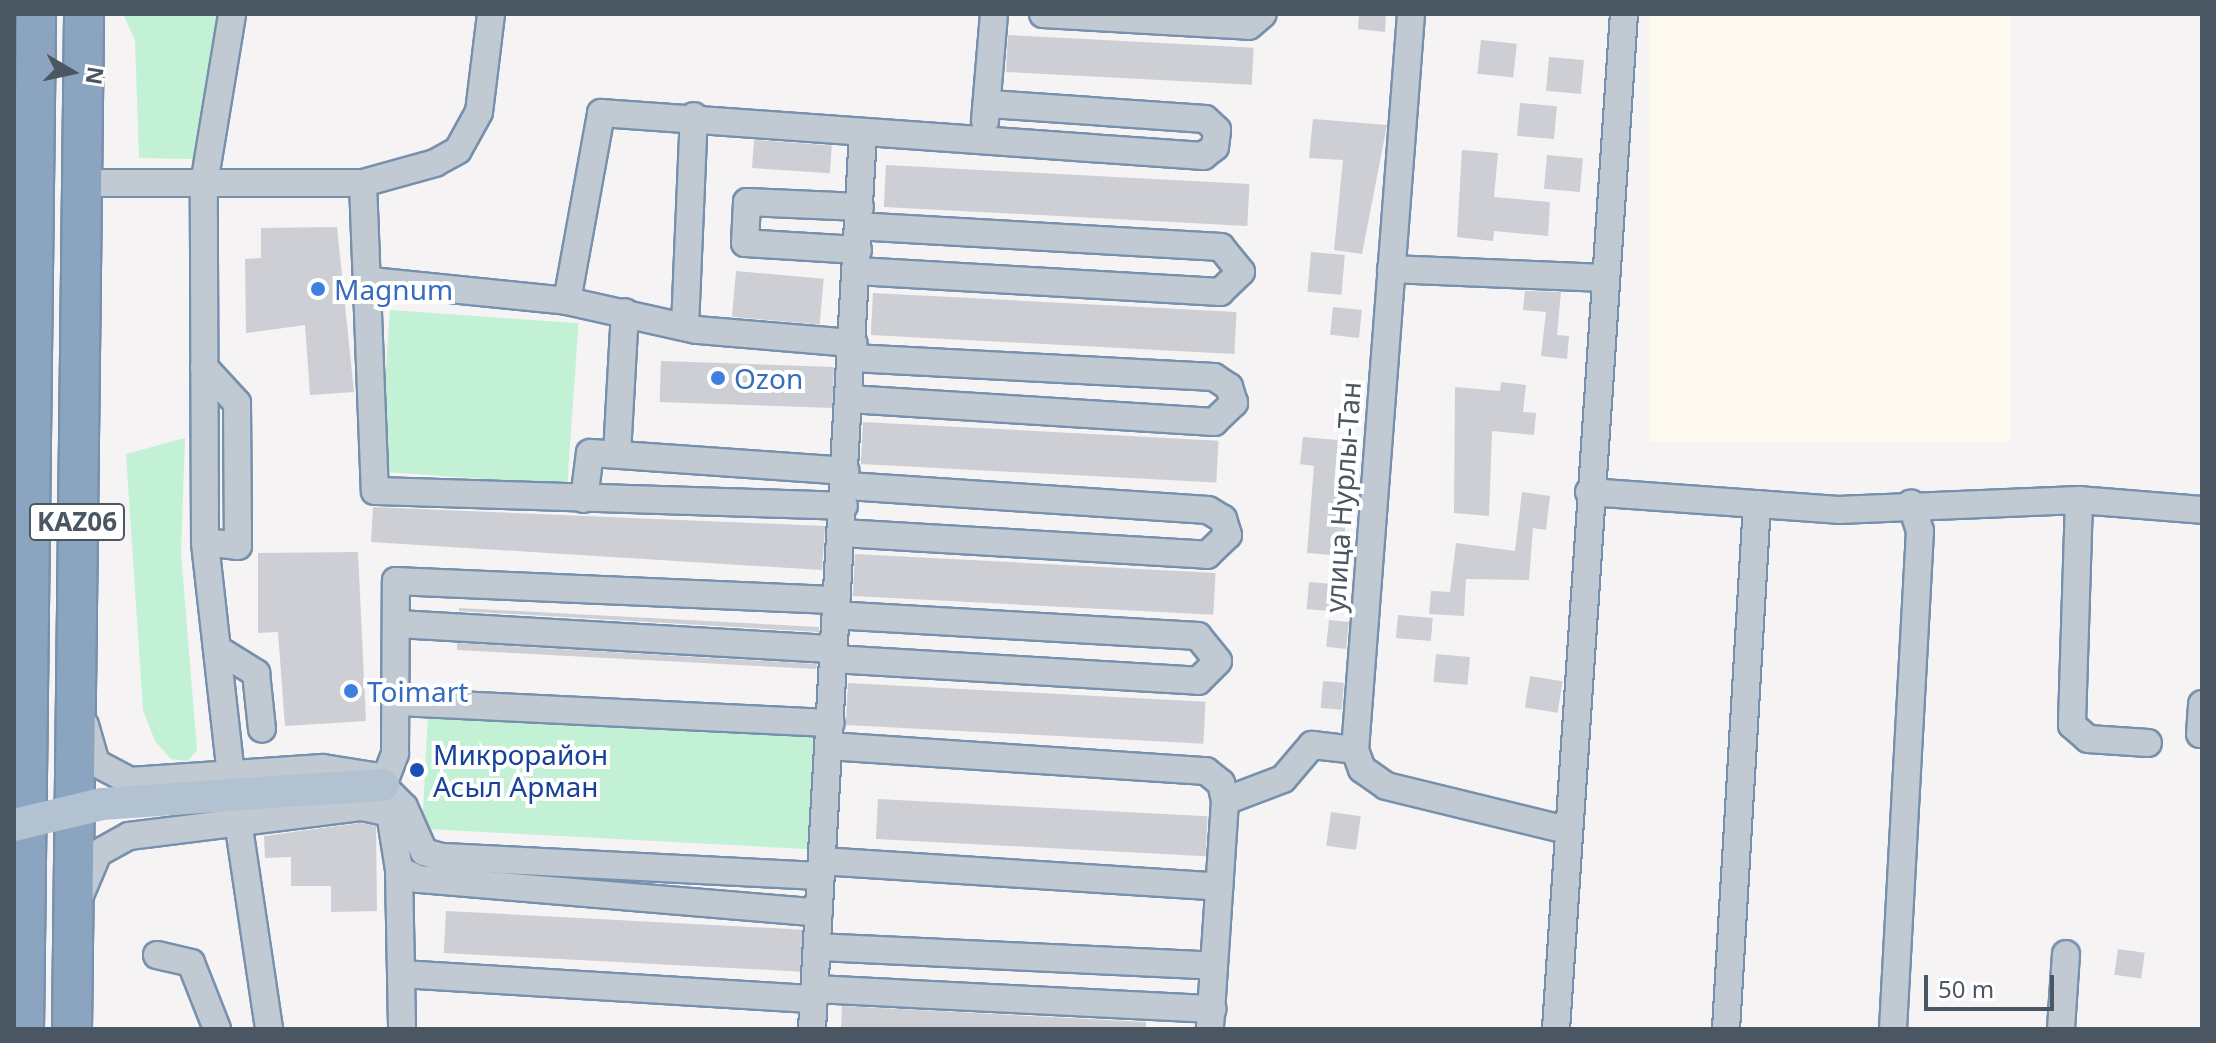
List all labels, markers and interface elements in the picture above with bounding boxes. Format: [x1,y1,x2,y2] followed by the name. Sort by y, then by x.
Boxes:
[32,32,112,112] north arrow
[79,65,112,87] text: N
[334,272,453,306] place label: Magnum
[309,280,327,298] marker: Magnum
[734,361,803,395] place label: Ozon
[709,369,727,387] marker: Ozon
[1317,380,1367,614] street label: улица Нурлы-Тан
[27,500,127,544] road number: KАZ06
[367,674,468,708] place label: Toimart
[342,682,360,700] marker: Toimart
[433,737,608,803] place label: Микрорайон Асыл Арман
[408,761,426,779] marker: Микрорайон Асыл Арман
[1928,959,2058,1009] scale bar
[1938,972,1994,1005] text: 50 m

